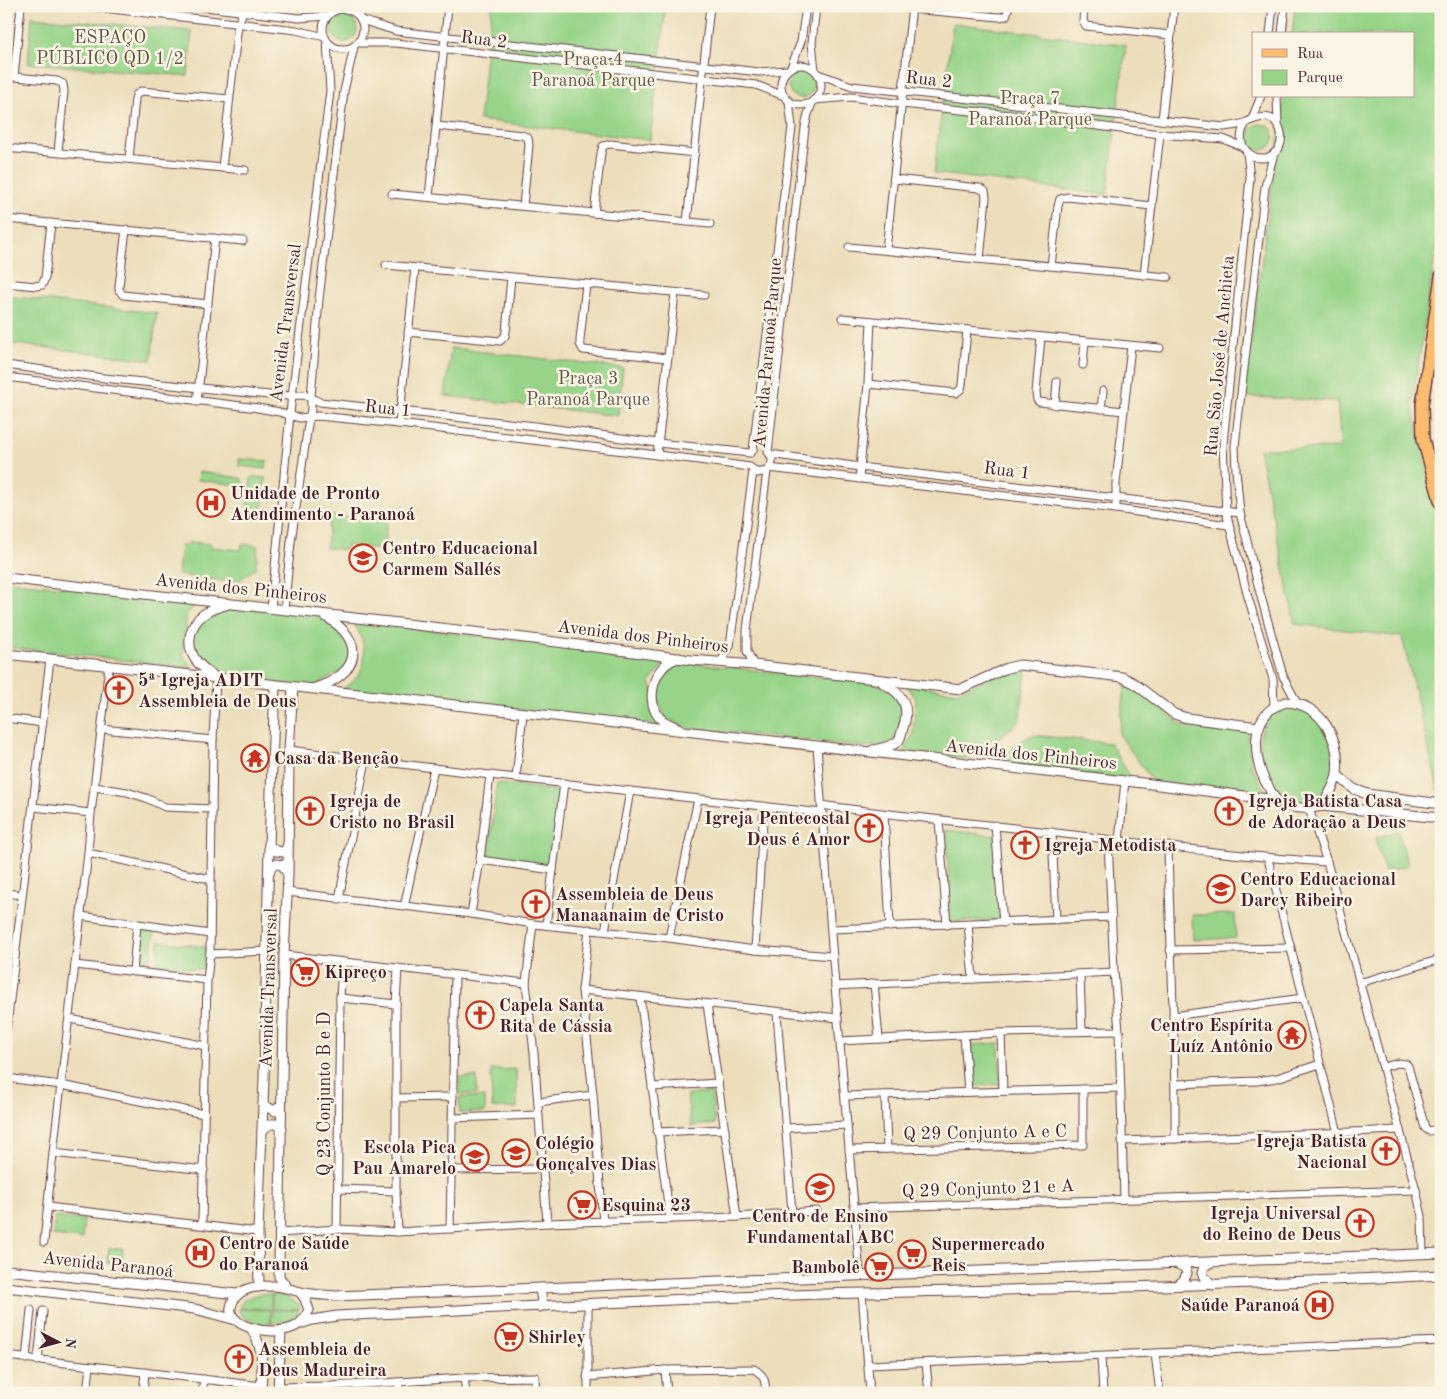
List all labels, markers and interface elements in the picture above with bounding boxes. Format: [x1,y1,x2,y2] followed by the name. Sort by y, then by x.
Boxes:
[460,28,508,52] street label: Rua 2
[36,29,184,68] park label: ESPAÇO PÚBLICO QD 1/2
[1252,32,1414,98] legend
[1297,47,1324,62] text: Rua
[531,51,655,90] park label: Praça 4 Paranoá Parque
[905,69,953,91] street label: Rua 2
[1297,71,1343,86] text: Parque
[968,90,1092,129] park label: Praça 7 Paranoá Parque
[267,242,305,404] street label: Avenida Transversal
[1202,254,1238,458] street label: Rua São José de Anchieta
[751,257,785,449] street label: Avenida Paranoá Parque
[526,370,650,409] park label: Praça 3 Paranoá Parque
[364,398,412,420] street label: Rua 1
[983,459,1031,483] street label: Rua 1
[230,485,415,524] place label: Unidade de Pronto Atendimento - Paranoá
[196,488,226,518] hospital icon: Unidade de Pronto Atendimento - Paranoá
[382,540,538,579] place label: Centro Educacional Carmem Sallés
[348,543,378,573] school or university icon: Centro Educacional Carmem Sallés
[154,571,328,607] street label: Avenida dos Pinheiros
[556,618,730,656] street label: Avenida dos Pinheiros
[138,672,297,711] place label: 5ª Igreja ADIT Assembleia de Deus
[104,675,134,705] church icon: 5ª Igreja ADIT Assembleia de Deus
[944,737,1118,773] street label: Avenida dos Pinheiros
[240,743,270,773] temple icon: Casa da Benção
[274,750,399,768] place label: Casa da Benção
[329,793,455,832] place label: Igreja de Cristo no Brasil
[1248,793,1406,832] place label: Igreja Batista Casa de Adoração a Deus
[295,796,325,826] church icon: Igreja de Cristo no Brasil
[1214,796,1244,826] church icon: Igreja Batista Casa de Adoração a Deus
[704,810,850,849] place label: Igreja Pentecostal Deus é Amor
[854,813,884,843] church icon: Igreja Pentecostal Deus é Amor
[1010,830,1040,860] church icon: Igreja Metodista
[1044,837,1177,855] place label: Igreja Metodista
[1240,871,1396,910] place label: Centro Educacional Darcy Ribeiro
[1206,874,1236,904] school or university icon: Centro Educacional Darcy Ribeiro
[555,886,724,925] place label: Assembleia de Deus Manaanaim de Cristo
[521,889,551,919] church icon: Assembleia de Deus Manaanaim de Cristo
[257,908,281,1068] street label: Avenida Transversal
[290,957,320,987] supermarket icon: Kipreço
[324,964,387,982] place label: Kipreço
[499,997,612,1036] place label: Capela Santa Rita de Cássia
[465,1000,495,1030] church icon: Capela Santa Rita de Cássia
[316,1012,334,1176] street label: Q 23 Conjunto B e D
[1150,1017,1273,1056] place label: Centro Espírita Luíz Antônio
[1277,1020,1307,1050] temple icon: Centro Espírita Luíz Antônio
[903,1123,1067,1143] street label: Q 29 Conjunto A e C
[1256,1133,1367,1172] place label: Igreja Batista Nacional
[535,1135,657,1174] place label: Colégio Gonçalves Dias
[1371,1136,1401,1166] church icon: Igreja Batista Nacional
[501,1138,531,1168] school or university icon: Colégio Gonçalves Dias
[352,1139,456,1178] place label: Escola Pica Pau Amarelo
[460,1142,490,1172] school or university icon: Escola Pica Pau Amarelo
[805,1173,835,1203] school or university icon: Centro de Ensino Fundamental ABC
[901,1177,1075,1201] street label: Q 29 Conjunto 21 e A
[567,1190,597,1220] supermarket icon: Esquina 23
[601,1197,691,1215] place label: Esquina 23
[1203,1205,1341,1244] place label: Igreja Universal do Reino de Deus
[746,1208,894,1247] place label: Centro de Ensino Fundamental ABC
[1345,1208,1375,1238] church icon: Igreja Universal do Reino de Deus
[219,1235,349,1274] place label: Centro de Saúde do Paranoá
[931,1236,1045,1275] place label: Supermercado Reis
[185,1238,215,1268] hospital icon: Centro de Saúde do Paranoá
[897,1239,927,1269] supermarket icon: Supermercado Reis
[42,1249,174,1281] street label: Avenida Paranoá
[864,1252,894,1282] supermarket icon: Bambolê
[791,1259,860,1277] place label: Bambolê
[1304,1290,1334,1320] hospital icon: Saúde Paranoá
[1180,1297,1300,1315] place label: Saúde Paranoá
[32,1316,82,1366] north arrow
[494,1322,524,1352] supermarket icon: Shirley
[528,1329,586,1347] place label: Shirley
[62,1337,77,1350] text: N
[258,1341,387,1380] place label: Assembleia de Deus Madureira
[224,1344,254,1374] church icon: Assembleia de Deus Madureira

